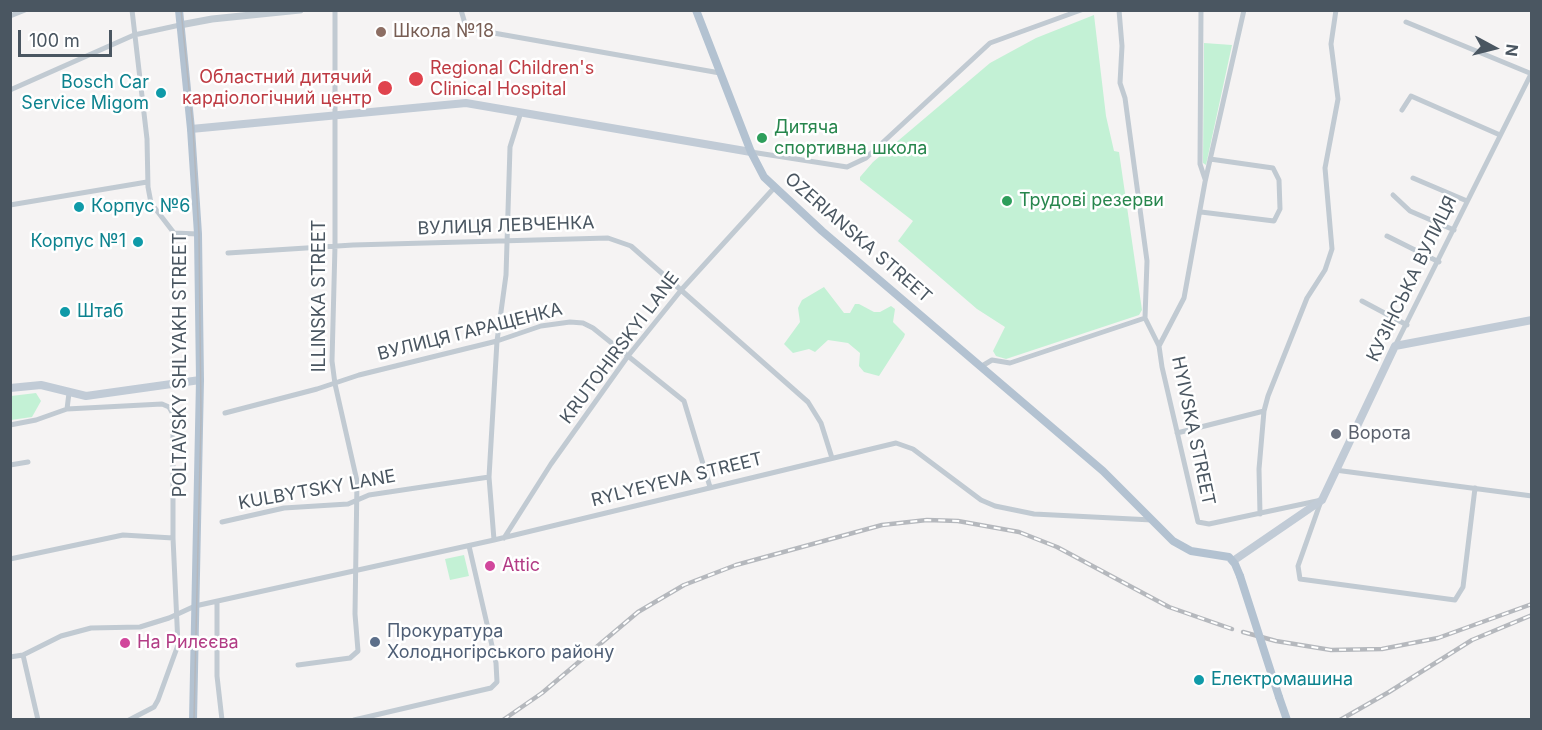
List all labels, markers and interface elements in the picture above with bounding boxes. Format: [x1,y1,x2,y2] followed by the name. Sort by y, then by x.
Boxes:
[21,18,116,56] scale bar
[1464,18,1524,78] north arrow
[393,21,494,43] place label: Школа №18
[374,25,388,39] marker: Школа №18
[29,30,80,51] text: 100 m
[1501,43,1523,57] text: N
[430,58,594,100] place label: Regional Children's Clinical Hospital
[182,67,372,110] place label: Областний дитячий кардіологічний центр
[407,70,425,88] marker: Regional Children's Clinical Hospital
[21,72,149,115] place label: Bosch Car Service Migom
[376,79,394,97] marker: Областний дитячий кардіологічний центр
[154,86,168,100] marker: Bosch Car Service Migom
[774,117,927,160] place label: Дитяча спортивна школа
[755,131,769,145] marker: Дитяча спортивна школа
[780,168,936,308] street label: OZERIANSKA STREET
[1019,190,1164,212] place label: Трудові резерви
[1362,193,1462,365] street label: КУЗІНСЬКА ВУЛИЦЯ
[1000,194,1014,208] marker: Трудові резерви
[91,196,190,218] place label: Корпус №6
[72,200,86,214] marker: Корпус №6
[417,212,595,240] street label: ВУЛИЦЯ ЛЕВЧЕНКА
[309,220,331,372] street label: ILLINSKA STREET
[30,231,126,253] place label: Корпус №1
[170,233,192,497] street label: POLTAVSKY SHLYAKH STREET
[131,235,145,249] marker: Корпус №1
[556,268,684,428] street label: KRUTOHIRSKYI LANE
[375,299,565,365] street label: ВУЛИЦЯ ГАРАЩЕНКА
[77,301,124,323] place label: Штаб
[58,305,72,319] marker: Штаб
[1167,354,1219,508] street label: HYIVSKA STREET
[1348,423,1411,445] place label: Ворота
[1329,427,1343,441] marker: Ворота
[589,448,765,512] street label: RYLYEYEVA STREET
[237,466,397,514] street label: KULBYTSKY LANE
[502,555,540,577] place label: Attic
[483,559,497,573] marker: Attic
[387,621,614,664] place label: Прокуратура Холодногірського району
[137,632,239,654] place label: На Рилєєва
[368,635,382,649] marker: Прокуратура Холодногірського району
[118,636,132,650] marker: На Рилєєва
[1211,669,1353,691] place label: Електромашина
[1192,673,1206,687] marker: Електромашина

